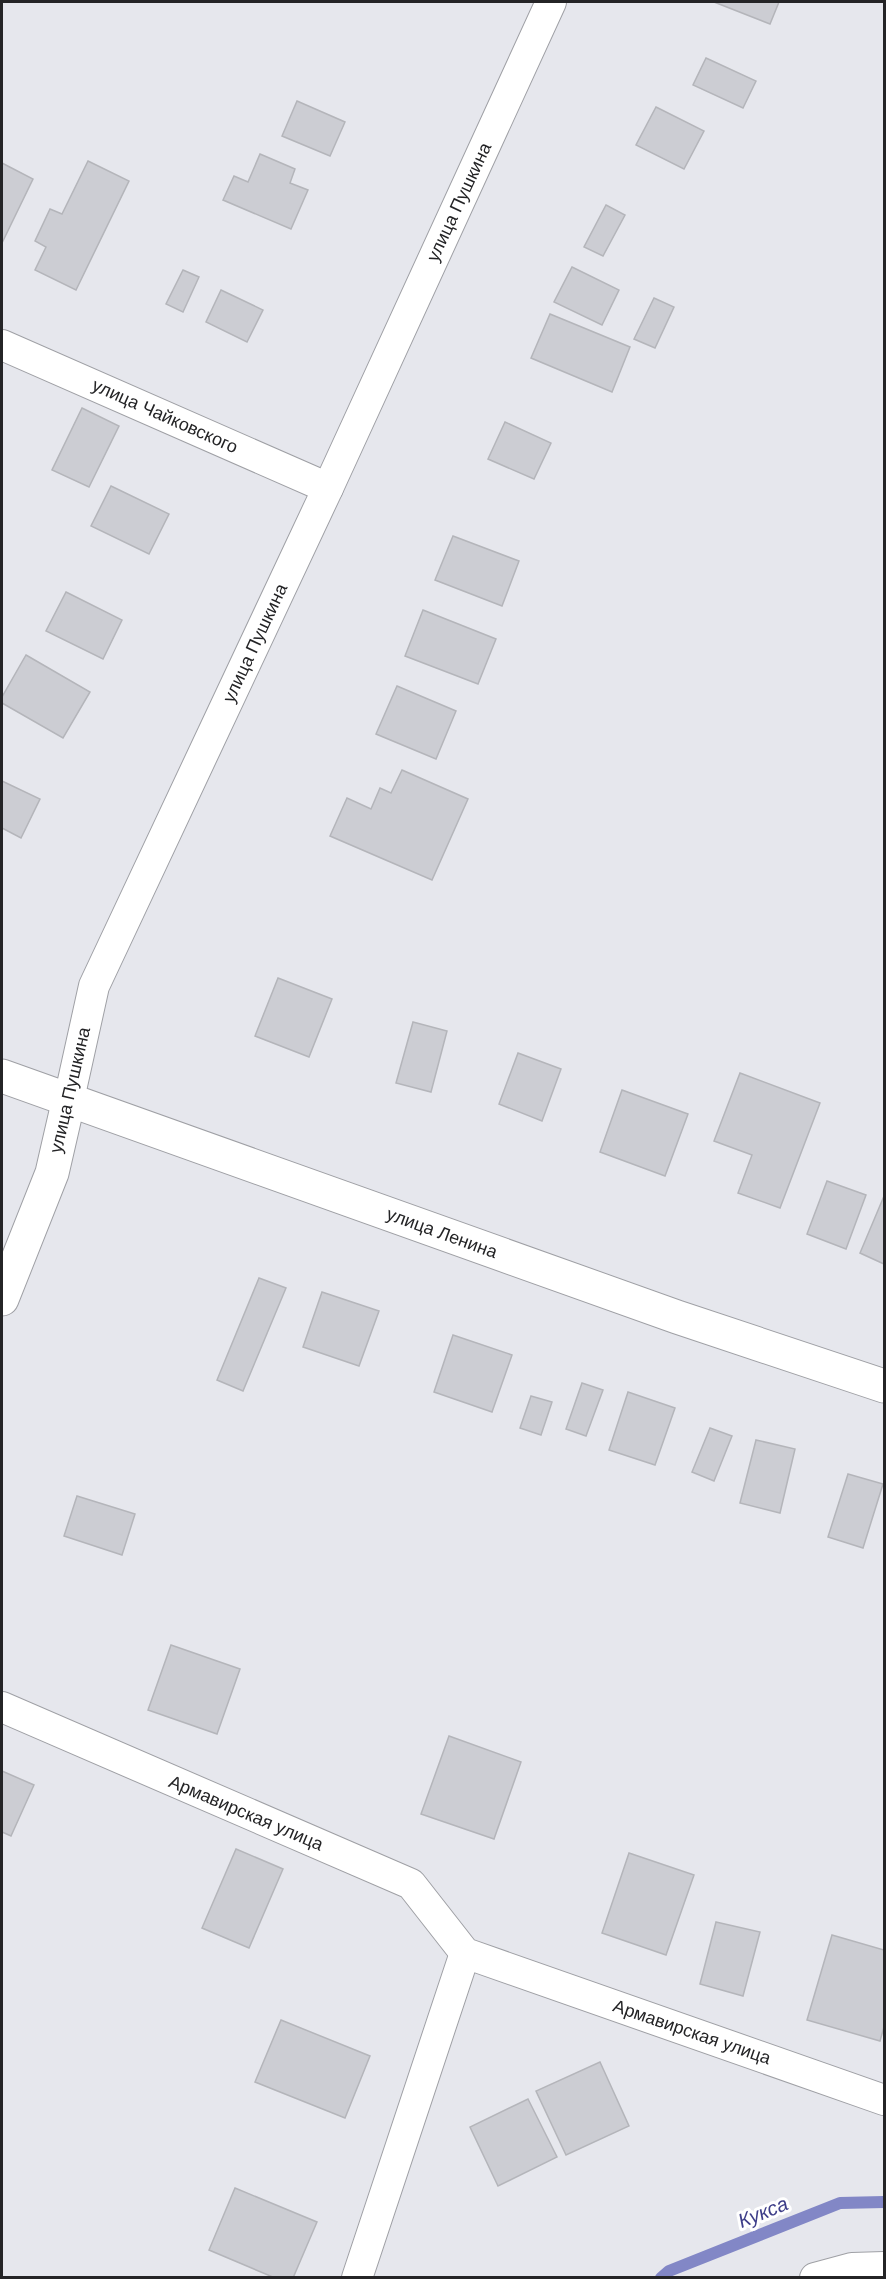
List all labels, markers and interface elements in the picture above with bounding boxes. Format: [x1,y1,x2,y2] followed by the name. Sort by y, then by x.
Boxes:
[423,139,496,265] street label: улица Пушкина
[89,375,241,457] street label: улица Чайковского
[219,580,292,706] street label: улица Пушкина
[46,1024,94,1155] street label: улица Пушкина
[384,1204,501,1263] street label: улица Ленина
[166,1771,327,1855] street label: Армавирская улица
[610,1996,774,2069] street label: Армавирская улица
[735,2192,791,2232] water label: Кукса

